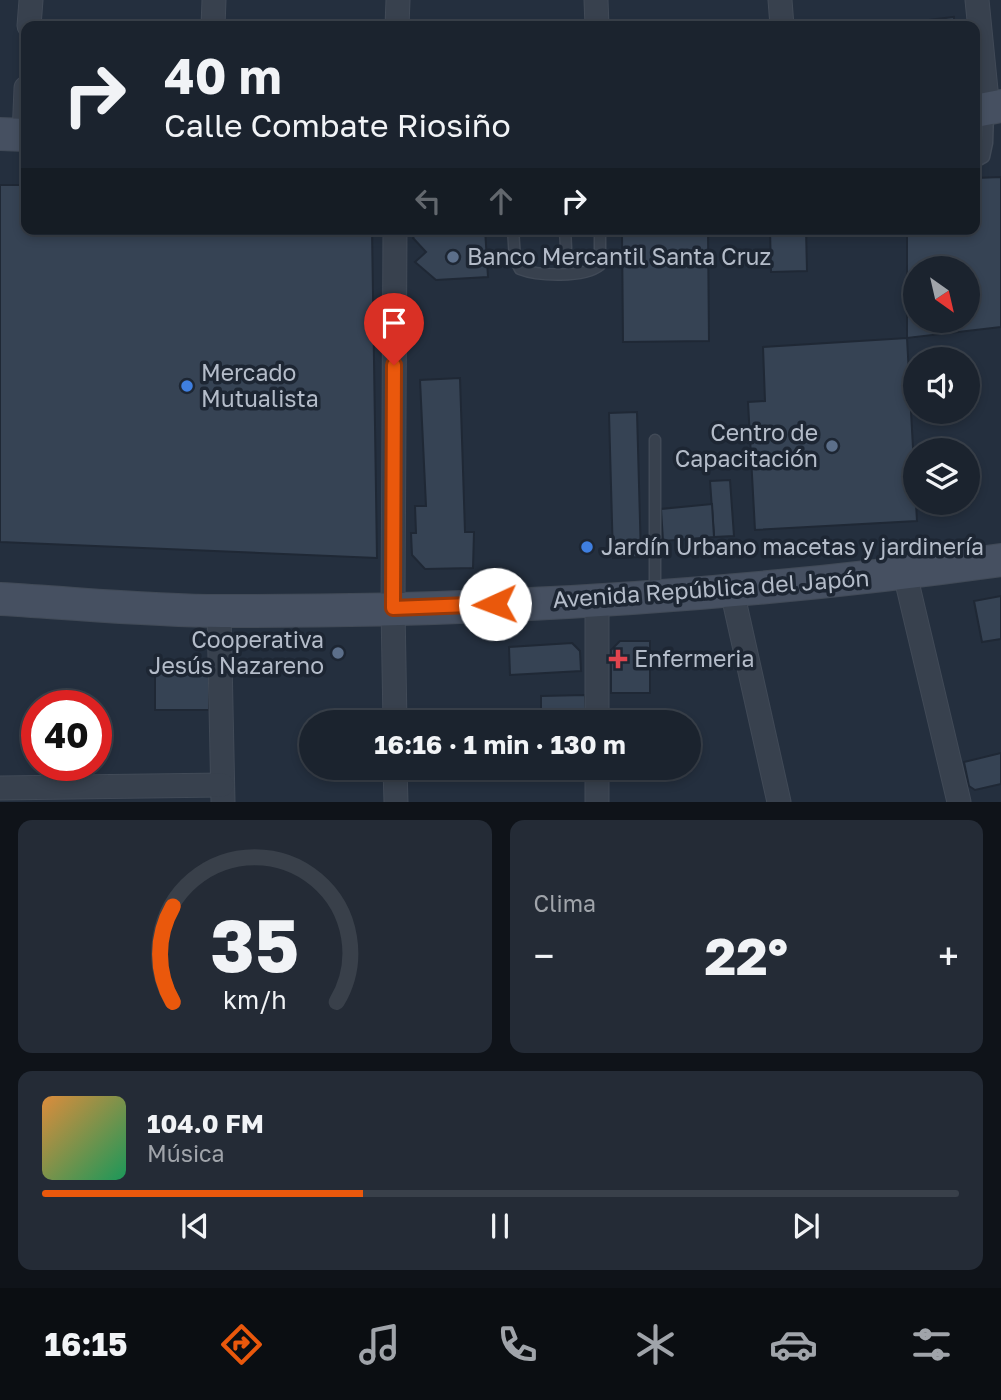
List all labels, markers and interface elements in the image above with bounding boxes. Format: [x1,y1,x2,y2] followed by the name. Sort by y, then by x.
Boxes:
[164,46,282,105] text: 40 m
[49,49,140,140] icon: right
[164,106,511,144] text: Calle Combate Riosiño
[409,182,447,220] icon: left
[482,182,520,220] icon: ahead
[555,182,593,220] icon: right
[467,242,771,270] place label: Banco Mercantil Santa Cruz
[445,249,461,265] marker: Banco Mercantil Santa Cruz
[903,256,980,332] north arrow
[903,256,980,515] map controls
[364,293,424,365] pin
[375,304,413,342] icon: arrive
[903,347,980,424] button: sound
[201,358,319,412] place label: Mercado Mutualista
[179,378,195,394] marker: Mercado Mutualista
[675,418,818,472] place label: Centro de Capacitación
[824,438,840,454] marker: Centro de Capacitación
[903,438,980,515] button: layers
[601,532,984,560] place label: Jardín Urbano macetas y jardinería
[579,539,595,555] marker: Jardín Urbano macetas y jardinería
[552,563,870,613] street label: Avenida República del Japón
[458,567,532,641] position arrow
[149,625,324,679] place label: Cooperativa Jesús Nazareno
[634,644,754,672] place label: Enfermeria
[330,645,346,661] marker: Cooperativa Jesús Nazareno
[608,649,628,669] marker: Enfermeria
[21,690,112,781] speed limit sign: 40
[374,729,626,760] text: 16:16 · 1 min · 130 m
[534,889,596,917] text: Clima
[210,902,299,989] text: 35
[704,924,788,986] text: 22°
[534,933,554,978] text: −
[938,933,959,978] text: +
[223,984,287,1015] text: km/h
[147,1108,264,1139] text: 104.0 FM
[147,1139,225,1167] text: Música
[176,1207,214,1245] icon: previous
[481,1207,519,1245] icon: pause
[787,1207,825,1245] icon: next
[217,1320,266,1369] icon: directions
[355,1320,404,1369] icon: music
[493,1320,542,1369] icon: phone
[631,1320,680,1369] icon: climate
[769,1320,818,1369] icon: car
[907,1320,956,1369] icon: filters
[45,1325,128,1363] text: 16:15

